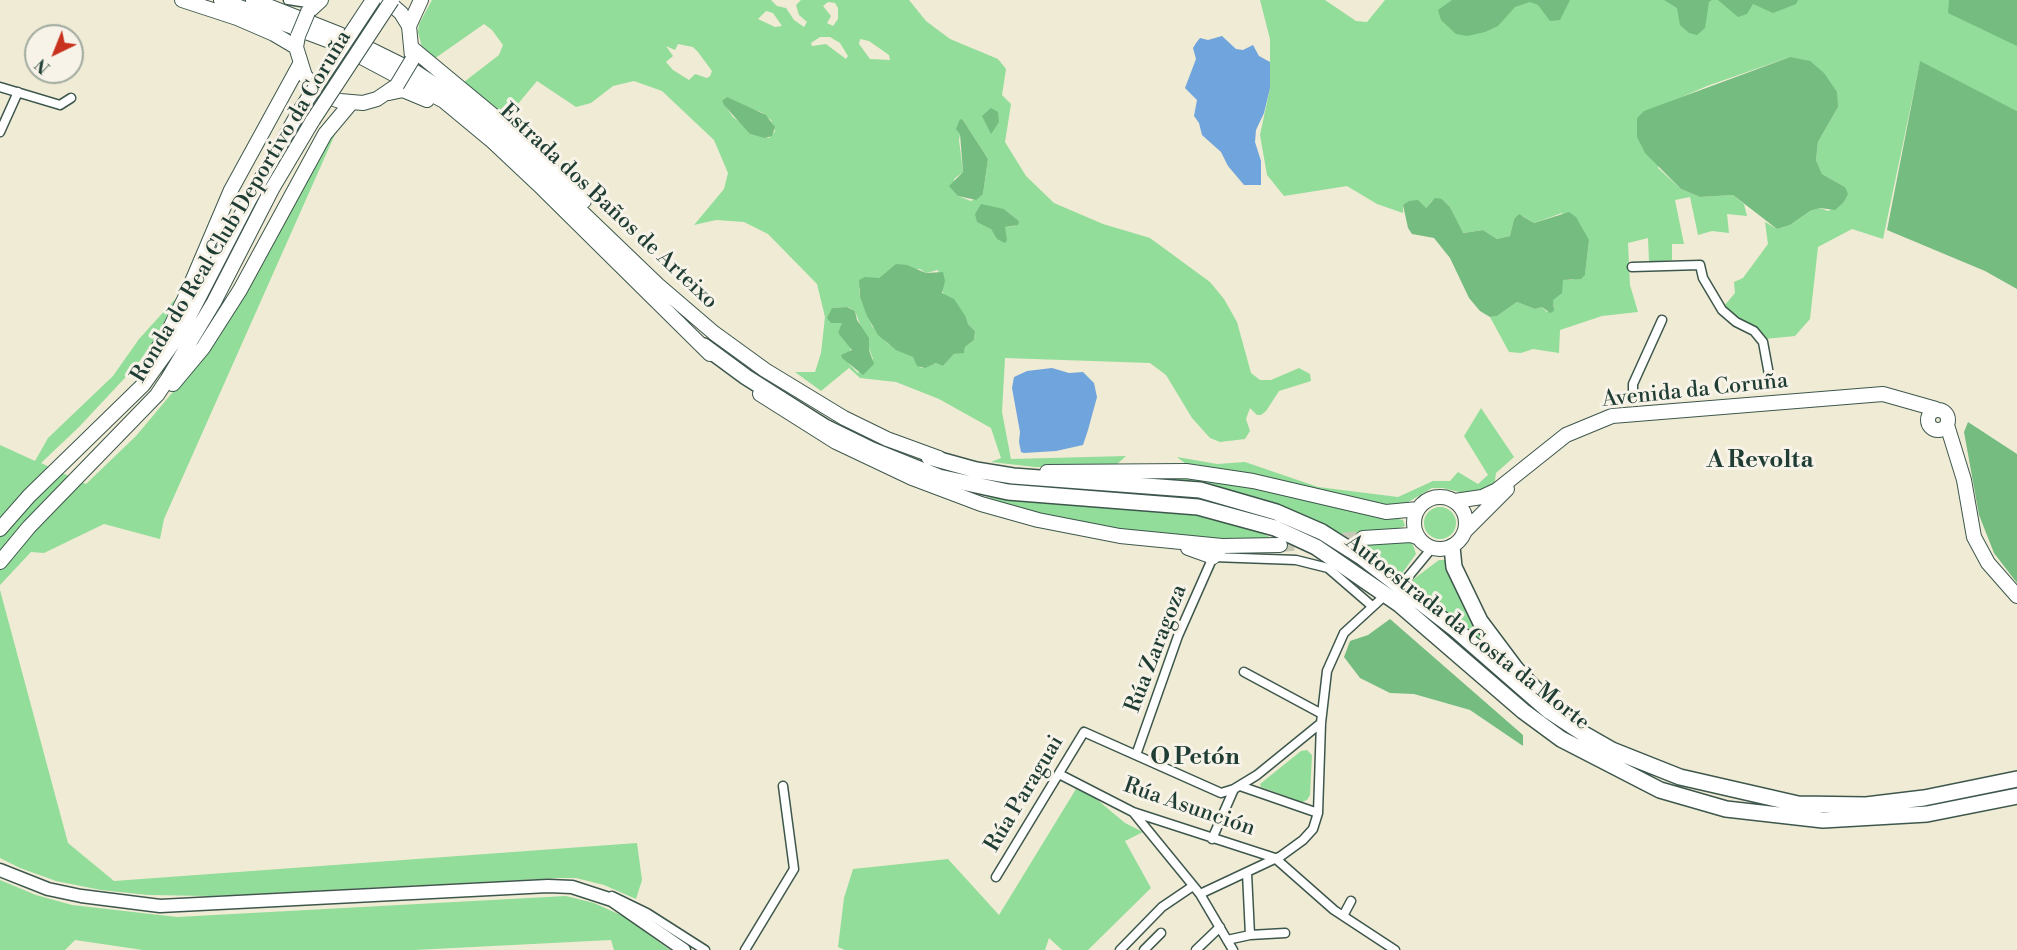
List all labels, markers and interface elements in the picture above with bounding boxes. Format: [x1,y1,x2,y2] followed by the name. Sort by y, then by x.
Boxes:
[24,24,84,84] north arrow
[126,26,358,388] street label: Ronda do Real Club Deportivo da Coruña
[32,54,55,77] text: N
[493,99,723,315] street label: Estrada dos Baños de Arteixo
[1601,368,1789,414] street label: Avenida da Coruña
[1707,447,1813,475] district label: A Revolta
[1340,529,1594,737] street label: Autoestrada da Costa da Morte
[1121,581,1193,717] street label: Rúa Zaragoza
[980,731,1070,857] street label: Rúa Paraguai
[1150,744,1240,772] district label: O Petón
[1120,773,1258,843] street label: Rúa Asunción

